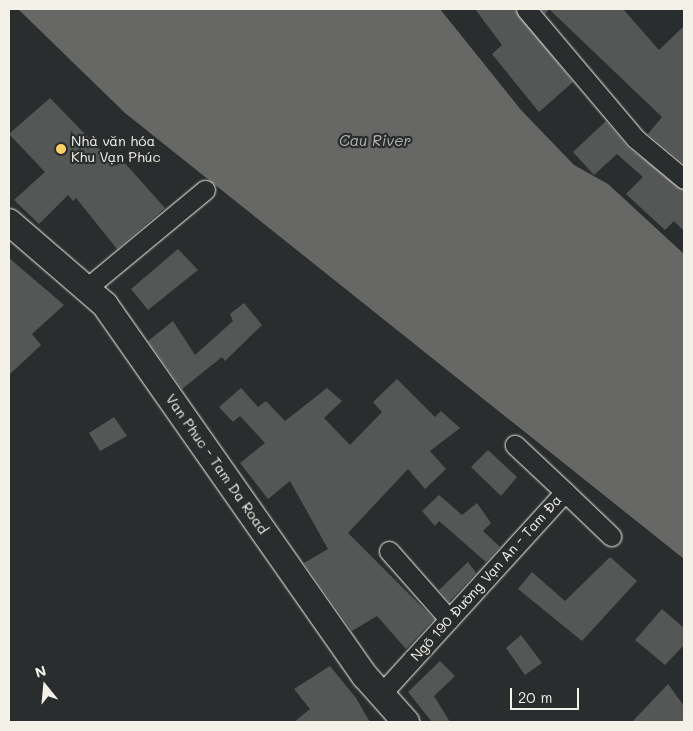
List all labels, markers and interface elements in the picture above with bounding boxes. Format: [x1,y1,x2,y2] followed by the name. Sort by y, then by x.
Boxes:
[339,132,411,150] water label: Cau River
[71,133,161,166] place label: Nhà văn hóa Khu Vạn Phúc
[55,143,67,155] marker: Nhà văn hóa Khu Vạn Phúc
[162,391,272,537] street label: Van Phuc - Tam Da Road
[407,492,565,664] street label: Ngõ 190 Đường Vạn An - Tam Đa
[20,661,70,711] north arrow
[33,661,48,682] text: N
[513,678,582,710] scale bar
[518,687,552,707] text: 20 m

